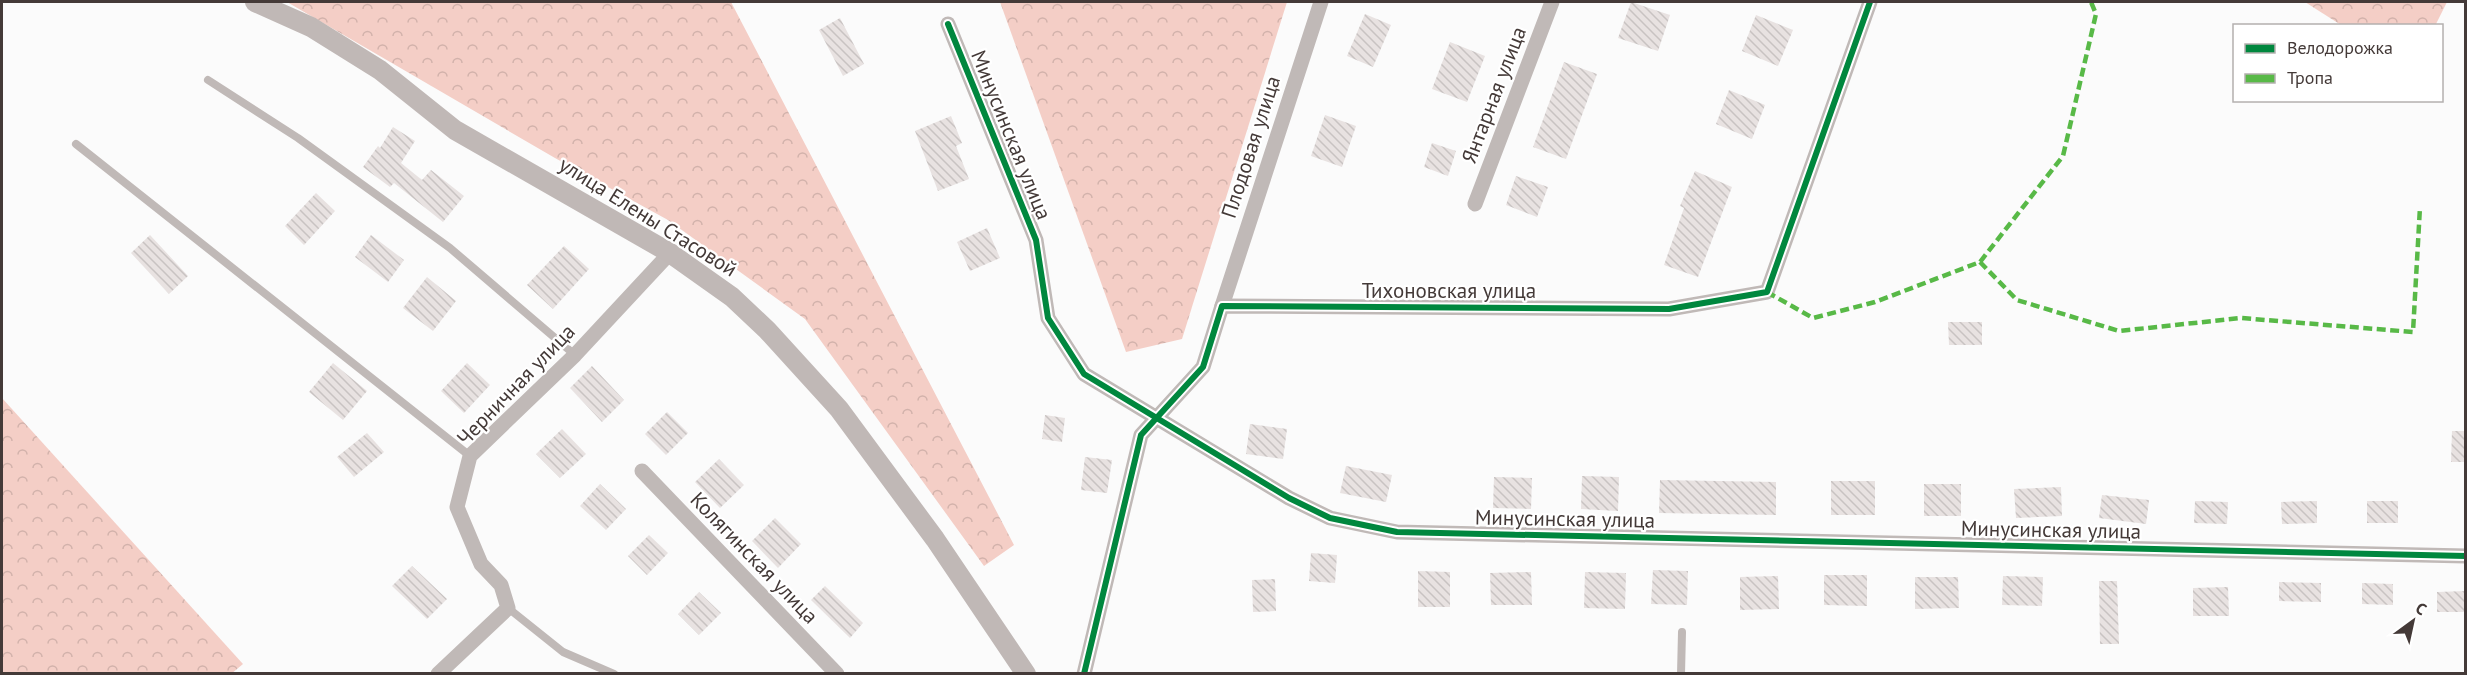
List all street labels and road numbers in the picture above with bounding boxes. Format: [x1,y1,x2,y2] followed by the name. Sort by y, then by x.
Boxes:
[1455,23,1532,167] street label: Янтарная улица
[965,46,1058,223] street label: Минусинская улица
[1215,72,1286,221] street label: Плодовая улица
[554,151,742,282] street label: улица Елены Стасовой
[1362,277,1536,304] street label: Тихоновская улица
[451,318,580,451] street label: Черничная улица
[685,486,824,629] street label: Колягинская улица
[1475,503,1655,534] street label: Минусинская улица
[1961,514,2141,545] street label: Минусинская улица

